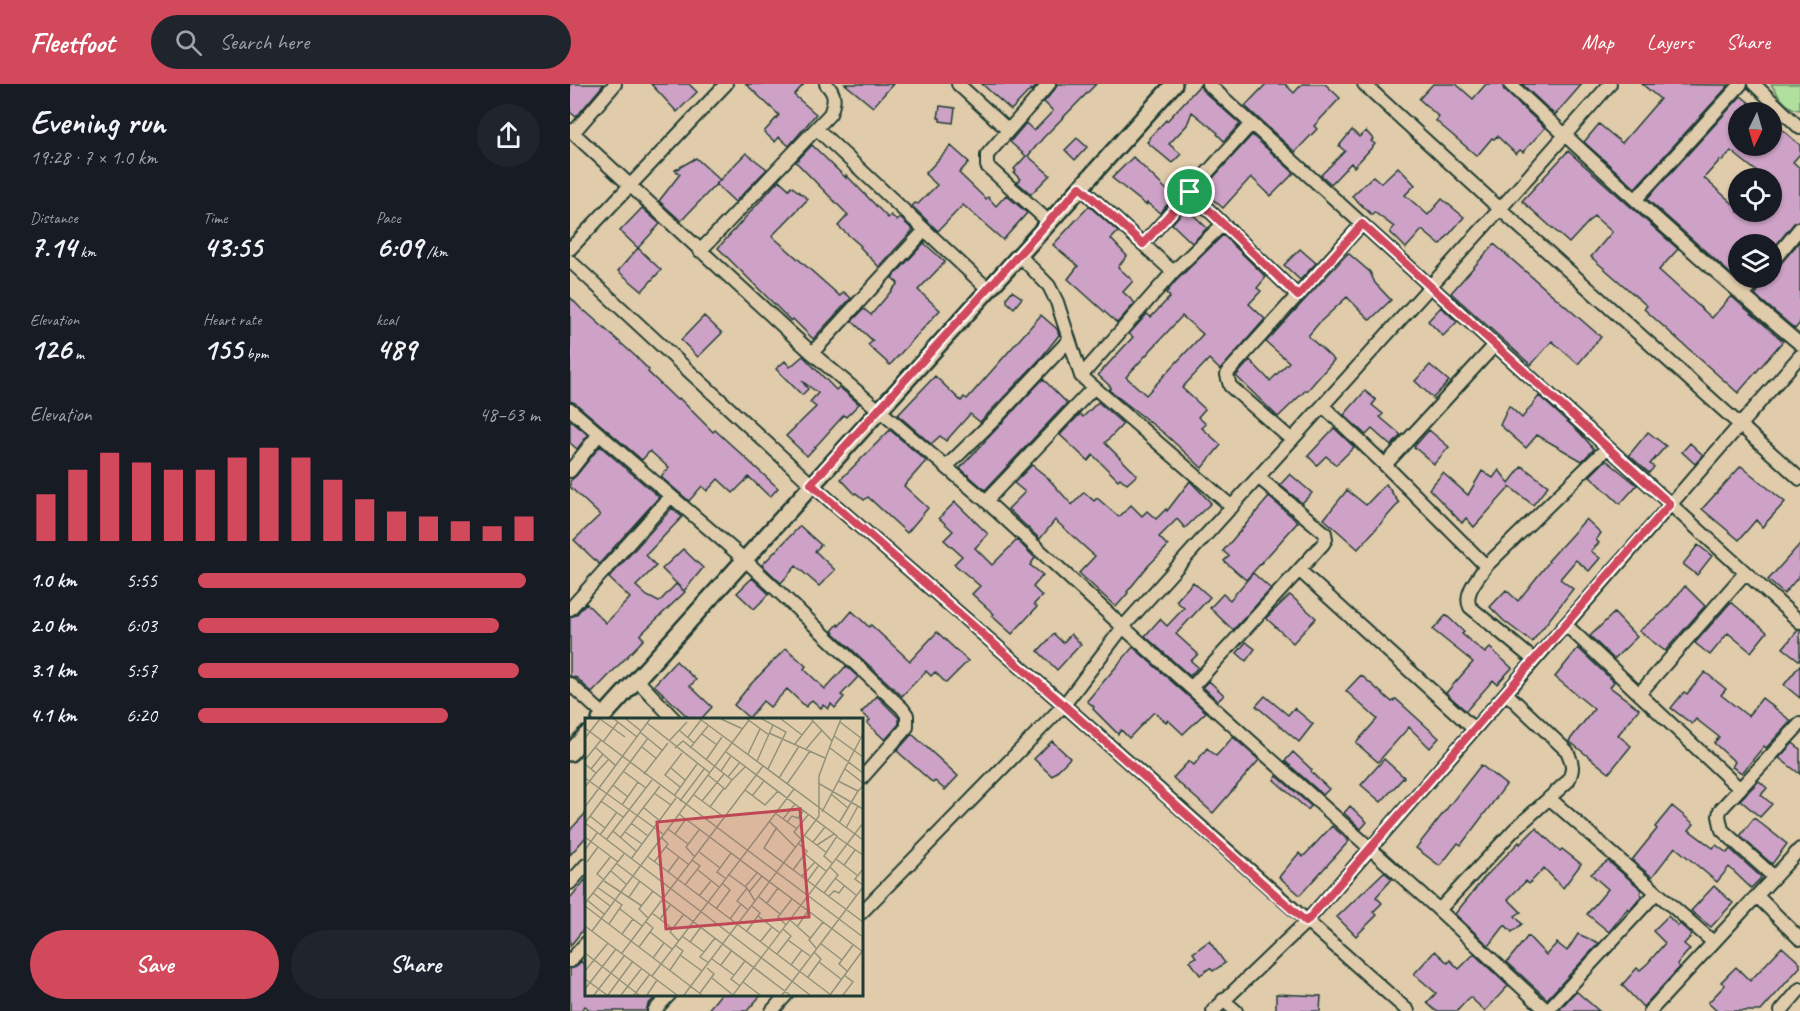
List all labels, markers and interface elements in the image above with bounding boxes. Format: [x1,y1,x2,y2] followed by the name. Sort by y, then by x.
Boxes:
[151,15,571,69] search box
[30,25,115,60] text: Fleetfoot
[172,26,205,59] icon: search
[220,28,309,56] text: Search here
[1581,29,1614,55] text: Map
[1647,29,1693,55] text: Layers
[1726,29,1770,55] text: Share
[30,101,165,143] text: Evening run
[1728,102,1782,156] north arrow
[1728,102,1782,288] map controls
[477,104,540,167] button: share
[30,145,157,170] text: 19:28 · 7 × 1.0 km
[1164,166,1215,217] pin
[1728,168,1782,222] button: locate
[1173,175,1206,208] icon: arrive
[30,208,78,228] text: Distance
[203,208,227,228] text: Time
[376,208,401,228] text: Pace
[30,228,76,266] text: 7.14
[203,228,262,266] text: 43:55
[376,228,423,266] text: 6:09
[1728,234,1782,288] button: layers
[76,242,96,262] text: km
[423,242,448,262] text: /km
[30,310,79,330] text: Elevation
[203,310,261,330] text: Heart rate
[376,310,397,330] text: kcal
[30,330,71,368] text: 126
[203,330,243,368] text: 155
[376,330,416,368] text: 489
[71,344,84,364] text: m
[243,344,268,364] text: bpm
[30,402,92,427] text: Elevation
[479,402,540,427] text: 48–63 m
[30,568,77,593] text: 1.0 km
[126,568,157,593] text: 5:55
[30,613,77,638] text: 2.0 km
[126,613,157,638] text: 6:03
[30,658,77,683] text: 3.1 km
[126,658,157,683] text: 5:57
[30,703,77,728] text: 4.1 km
[126,703,157,728] text: 6:20
[585,718,862,996] inset map
[30,930,279,999] button: Save
[291,930,540,999] button: Share

